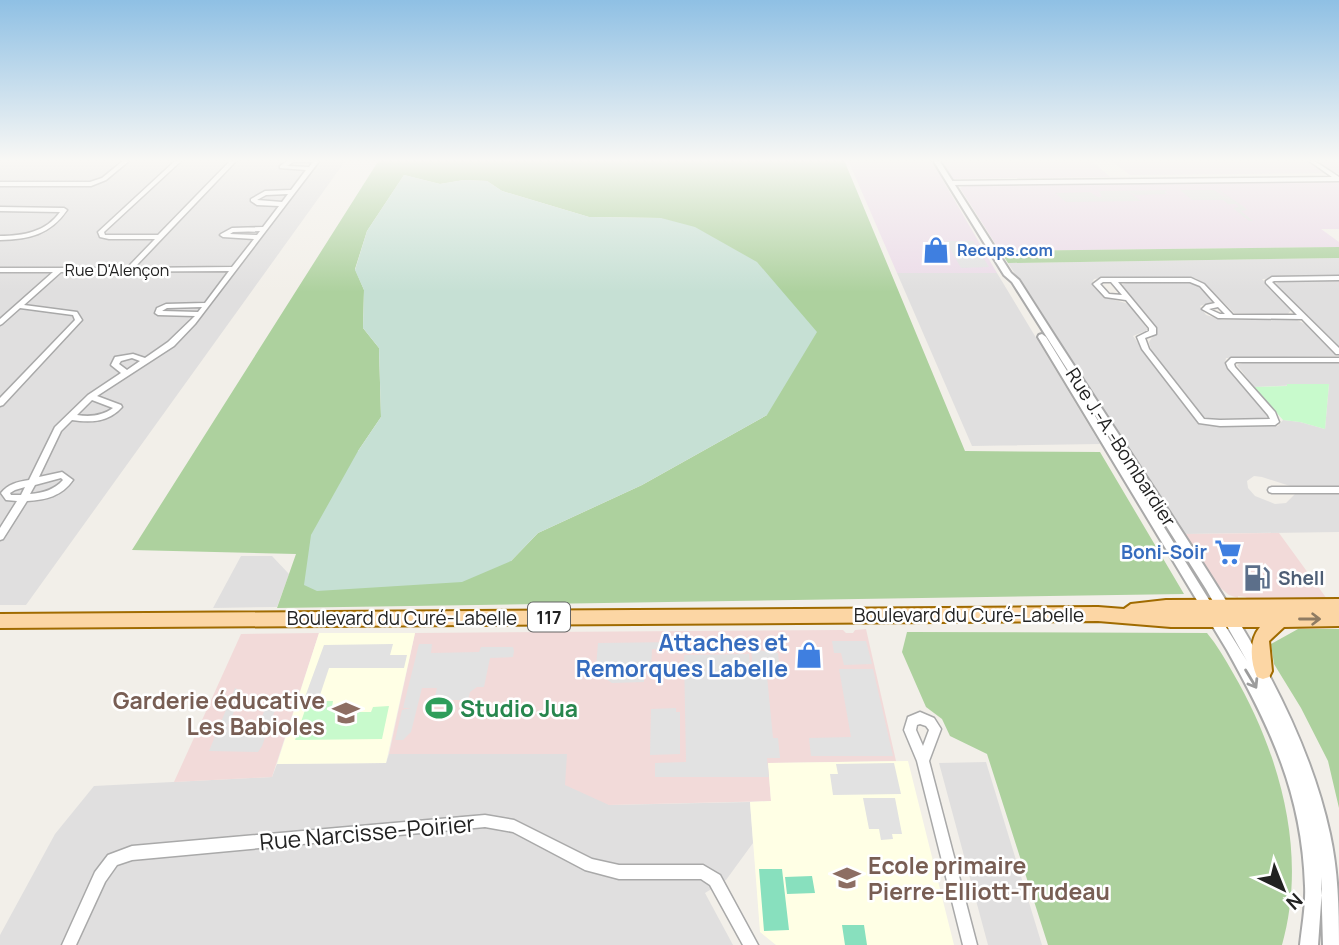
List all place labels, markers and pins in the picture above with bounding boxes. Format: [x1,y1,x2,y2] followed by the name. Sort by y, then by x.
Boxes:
[921,235,951,265] shop icon: Recups.com
[957,239,1053,261] place label: Recups.com
[1213,537,1243,567] supermarket icon: Boni-Soir
[1121,539,1207,565] place label: Boni-Soir
[1242,563,1272,593] fuel station icon: Shell
[1278,565,1324,591] place label: Shell
[576,626,788,684] place label: Attaches et Remorques Labelle
[794,640,824,670] shop icon: Attaches et Remorques Labelle
[113,684,325,742] place label: Garderie éducative Les Babioles
[460,692,578,724] place label: Studio Jua
[424,693,454,723] sports icon: Studio Jua
[331,698,361,728] school or university icon: Garderie éducative Les Babioles
[868,849,1110,907] place label: Ecole primaire Pierre-Elliott-Trudeau
[832,863,862,893] school or university icon: Ecole primaire Pierre-Elliott-Trudeau

